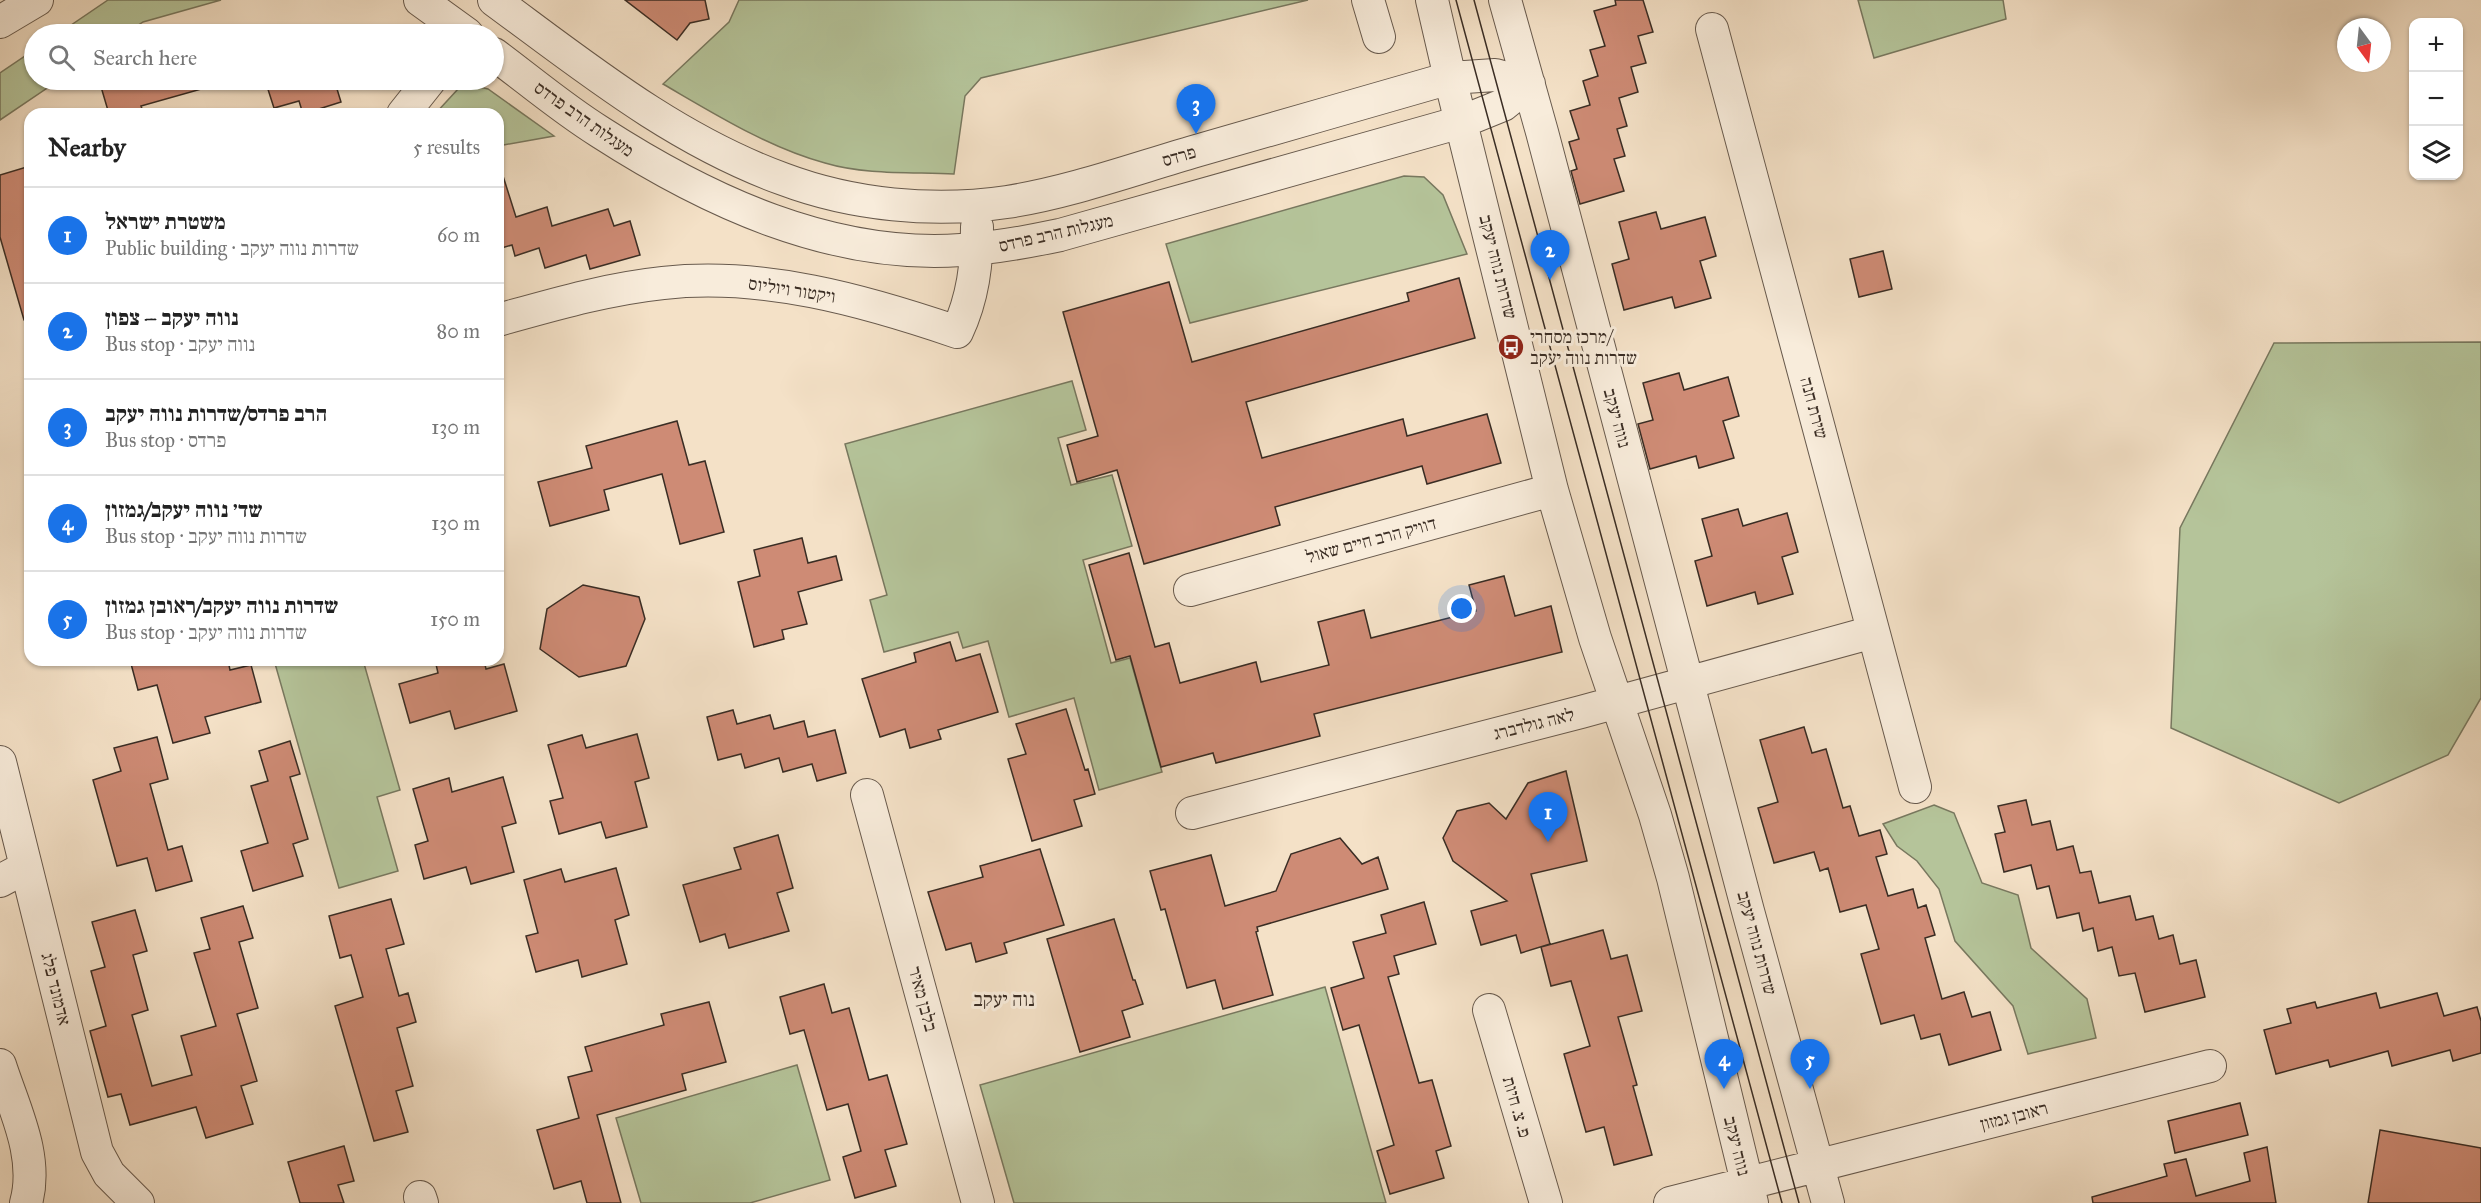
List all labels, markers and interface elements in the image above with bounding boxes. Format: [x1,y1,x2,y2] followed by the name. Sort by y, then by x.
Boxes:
[2337,18,2391,72] north arrow
[2409,18,2463,180] map controls
[2409,18,2463,72] button: +
[24,24,504,90] search box
[45,41,78,74] icon: search
[93,44,197,71] text: Search here
[2409,72,2463,126] button: −
[530,76,638,162] street label: מעגלות הרב פרדס
[1176,84,1216,134] pin: 3
[2409,126,2463,180] button: layers
[48,131,126,163] text: Nearby
[413,135,480,159] text: 5 results
[1159,141,1199,171] street label: פרדס
[105,208,226,235] text: משטרת ישראל
[997,209,1115,257] street label: מעגלות הרב פרדס
[1474,212,1522,322] street label: שדרות נווה יעקב
[64,223,71,247] text: 1
[437,223,480,247] text: 60 m
[1530,230,1570,280] pin: 2
[105,236,359,260] text: Public building · שדרות נווה יעקב
[747,272,837,308] street label: ויקטור ויוליוס
[105,304,239,331] text: נווה יעקב – צפון
[63,319,72,343] text: 2
[437,319,480,343] text: 80 m
[1530,326,1637,369] place label: מרכז מסחרי/ שדרות נווה יעקב
[105,332,255,356] text: Bus stop · נווה יעקב
[1496,332,1526,362] bus stop icon: מרכז מסחרי/ שדרות נווה יעקב
[1795,374,1833,442] street label: שירת חנה
[1599,386,1635,450] street label: נווה יעקב
[105,400,327,427] text: הרב פרדס/שדרות נווה יעקב
[64,415,72,439] text: 3
[431,415,480,439] text: 130 m
[105,428,226,452] text: Bus stop · פרדס
[105,496,263,523] text: שד׳ נווה יעקב/גמזון
[62,511,73,535] text: 4
[431,511,480,535] text: 130 m
[1303,512,1439,568] street label: דוויק הרב חיים שאול
[105,524,307,548] text: Bus stop · שדרות נווה יעקב
[105,592,338,619] text: שדרות נווה יעקב/ראובן גמזון
[1447,594,1476,623] your location
[63,607,72,631] text: 5
[430,607,480,631] text: 150 m
[105,620,307,644] text: Bus stop · שדרות נווה יעקב
[1491,703,1577,745] street label: לאה גולדברג
[1528,792,1568,842] pin: 1
[1733,889,1781,997] street label: שדרות נווה יעקב
[36,950,76,1028] street label: אדמונד פלג
[904,964,942,1034] street label: בלבן מאיר
[973,987,1035,1011] district label: נוה יעקב
[1704,1040,1744,1089] pin: 4
[1790,1040,1830,1089] pin: 5
[1498,1074,1536,1140] street label: פ. צ. חיות
[1978,1097,2050,1135] street label: ראובן גמזון
[1719,1114,1755,1178] street label: נווה יעקב

